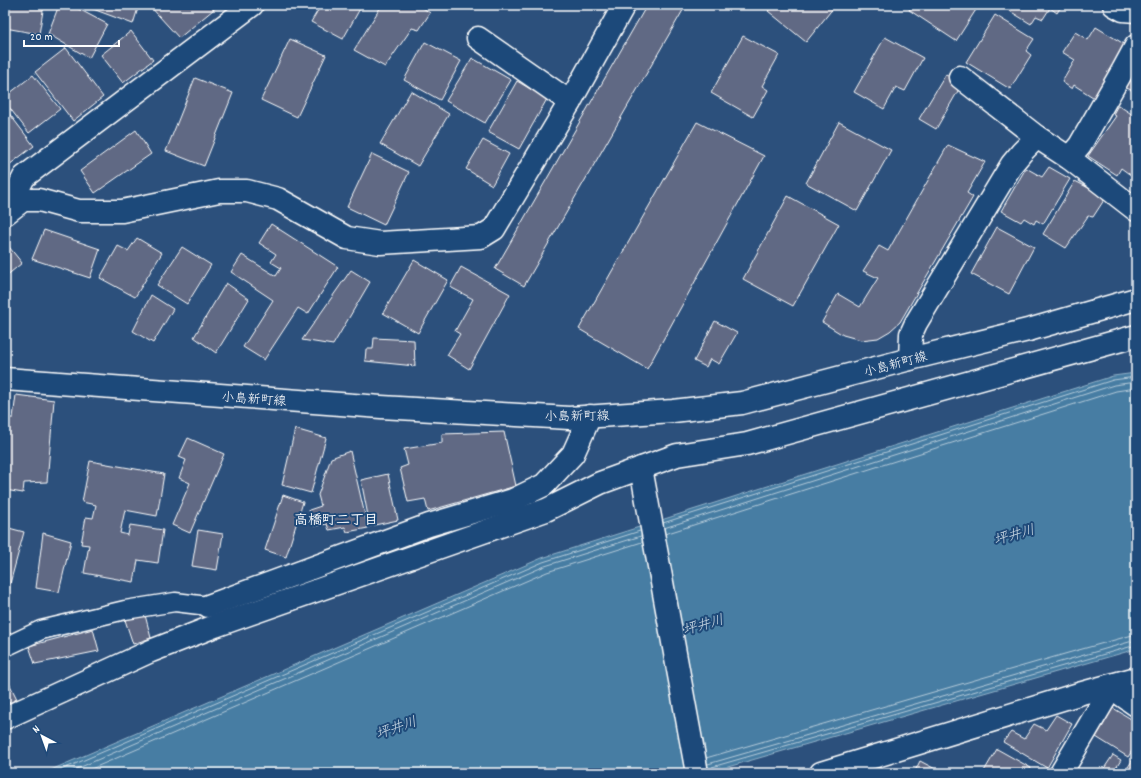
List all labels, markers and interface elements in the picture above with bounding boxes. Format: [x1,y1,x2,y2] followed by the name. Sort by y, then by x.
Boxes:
[24,22,119,48] scale bar
[30,29,53,46] text: 20 m
[862,348,930,383] street label: 小島新町線
[221,389,288,412] street label: 小島新町線
[544,407,611,428] street label: 小島新町線
[294,511,378,531] district label: 高橋町二丁目
[992,521,1037,551] water label: 坪井川
[681,611,726,641] water label: 坪井川
[374,713,420,745] water label: 坪井川
[22,716,62,756] north arrow
[29,722,44,738] text: N

